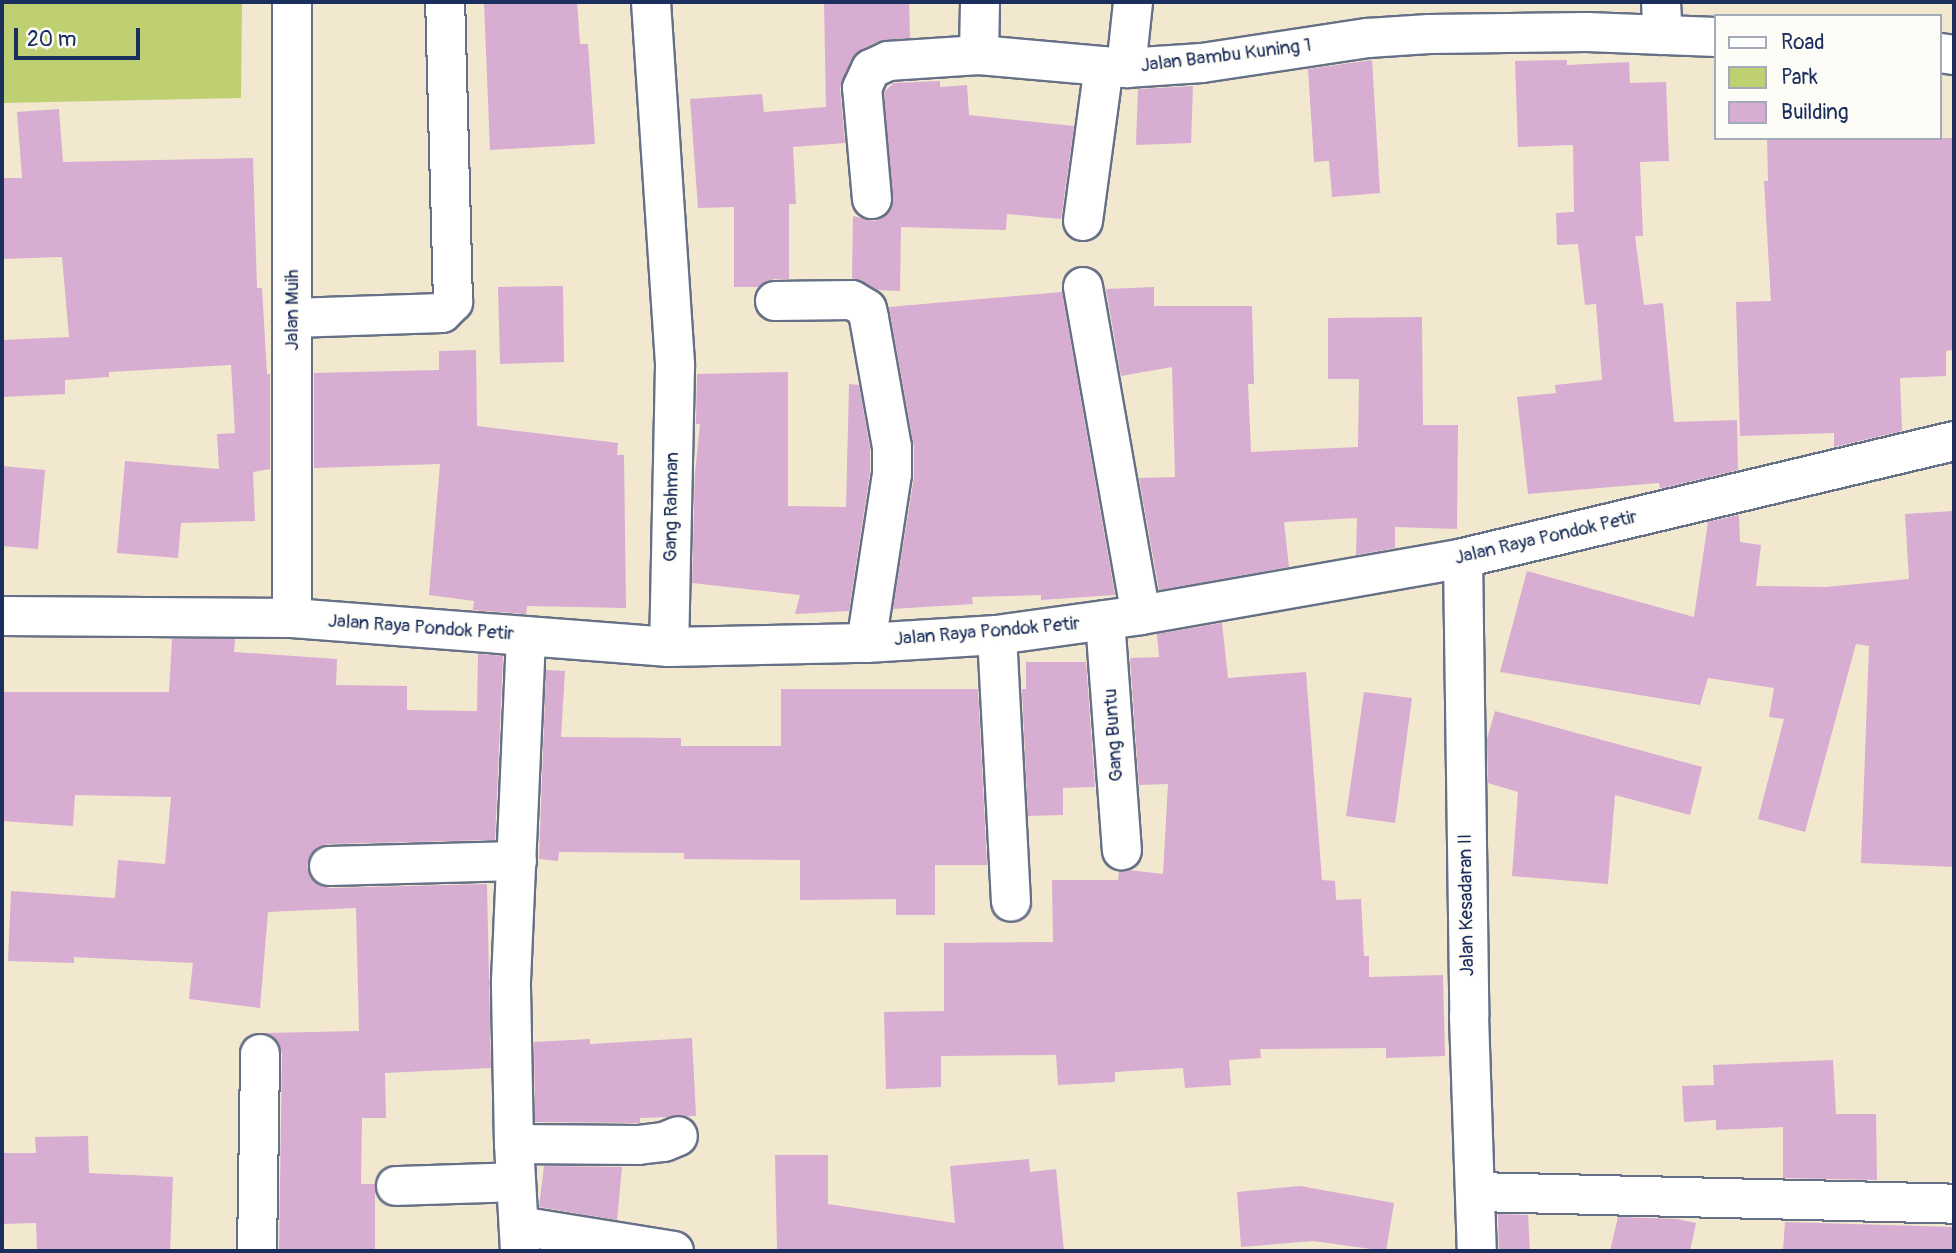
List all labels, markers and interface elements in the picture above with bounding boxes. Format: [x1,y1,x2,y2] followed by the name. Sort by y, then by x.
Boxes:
[18,14,144,58] scale bar
[1714,14,1942,140] legend
[27,26,76,53] text: 20 m
[1781,29,1825,56] text: Road
[1139,34,1313,78] street label: Jalan Bambu Kuning 1
[1781,64,1818,91] text: Park
[1781,99,1848,126] text: Building
[282,269,304,351] street label: Jalan Muih
[660,452,684,562] street label: Gang Rahman
[1453,506,1639,570] street label: Jalan Raya Pondok Petir
[327,610,515,646] street label: Jalan Raya Pondok Petir
[893,613,1081,651] street label: Jalan Raya Pondok Petir
[1099,688,1129,782] street label: Gang Buntu
[1454,834,1480,976] street label: Jalan Kesadaran II

